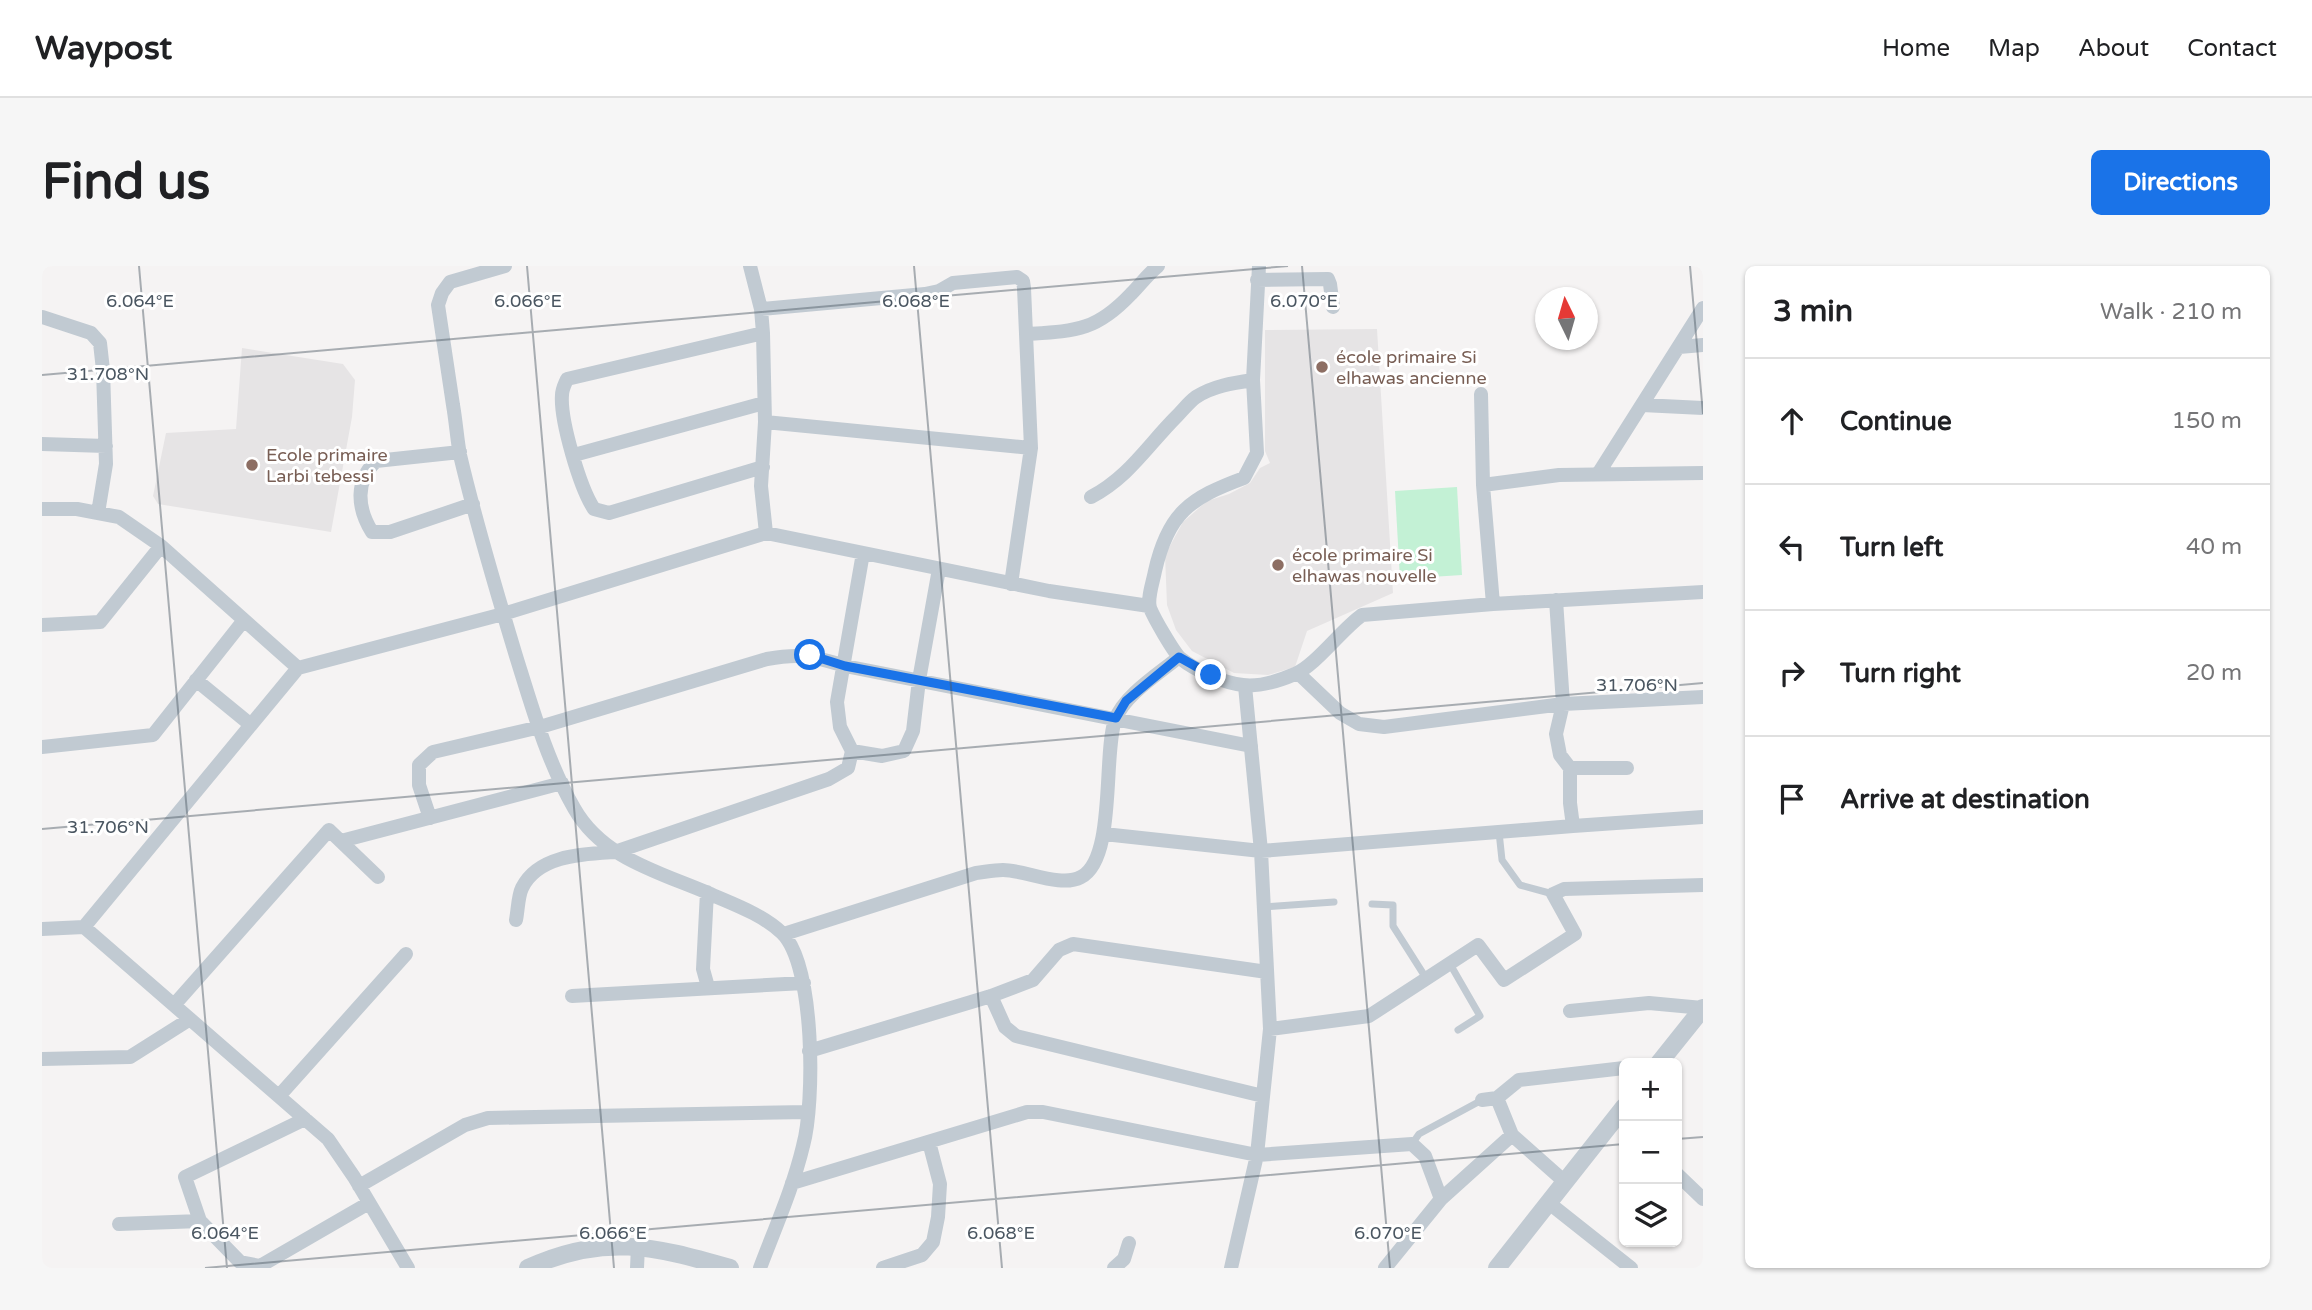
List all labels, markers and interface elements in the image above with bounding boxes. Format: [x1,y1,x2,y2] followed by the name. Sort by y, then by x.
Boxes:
[35,29,172,68] text: Waypost
[1882,34,1950,63] text: Home
[1988,34,2040,63] text: Map
[2078,34,2149,63] text: About
[2187,34,2277,63] text: Contact
[2091,150,2270,215] button: Directions
[42,153,210,212] text: Find us
[1535,287,1598,350] north arrow
[106,290,174,312] text: 6.064°E
[494,290,562,312] text: 6.066°E
[882,290,950,312] text: 6.068°E
[1270,290,1338,312] text: 6.070°E
[1773,293,1853,330] text: 3 min
[2100,298,2242,326] text: Walk · 210 m
[1336,346,1487,389] place label: école primaire Si elhawas ancienne
[1314,359,1330,375] marker: école primaire Si elhawas ancienne
[67,363,149,385] text: 31.708°N
[1773,402,1811,440] icon: ahead
[1840,406,1952,437] text: Continue
[2172,407,2242,435] text: 150 m
[266,444,388,487] place label: Ecole primaire Larbi tebessi
[244,457,260,473] marker: Ecole primaire Larbi tebessi
[1773,528,1811,566] icon: left
[1840,532,1943,563] text: Turn left
[2186,533,2242,561] text: 40 m
[1292,544,1437,587] place label: école primaire Si elhawas nouvelle
[1270,557,1286,573] marker: école primaire Si elhawas nouvelle
[794,639,825,670] route start
[1773,654,1811,692] icon: right
[1840,658,1961,689] text: Turn right
[1195,659,1226,690] route end
[2186,659,2242,687] text: 20 m
[1596,674,1678,696] text: 31.706°N
[1773,780,1811,818] icon: arrive
[1840,784,2090,815] text: Arrive at destination
[67,816,149,838] text: 31.706°N
[1619,1058,1682,1247] map controls
[1619,1058,1682,1121] button: +
[1619,1121,1682,1184] button: −
[1619,1184,1682,1247] button: layers
[191,1222,259,1244] text: 6.064°E
[579,1222,647,1244] text: 6.066°E
[967,1222,1035,1244] text: 6.068°E
[1354,1222,1422,1244] text: 6.070°E

